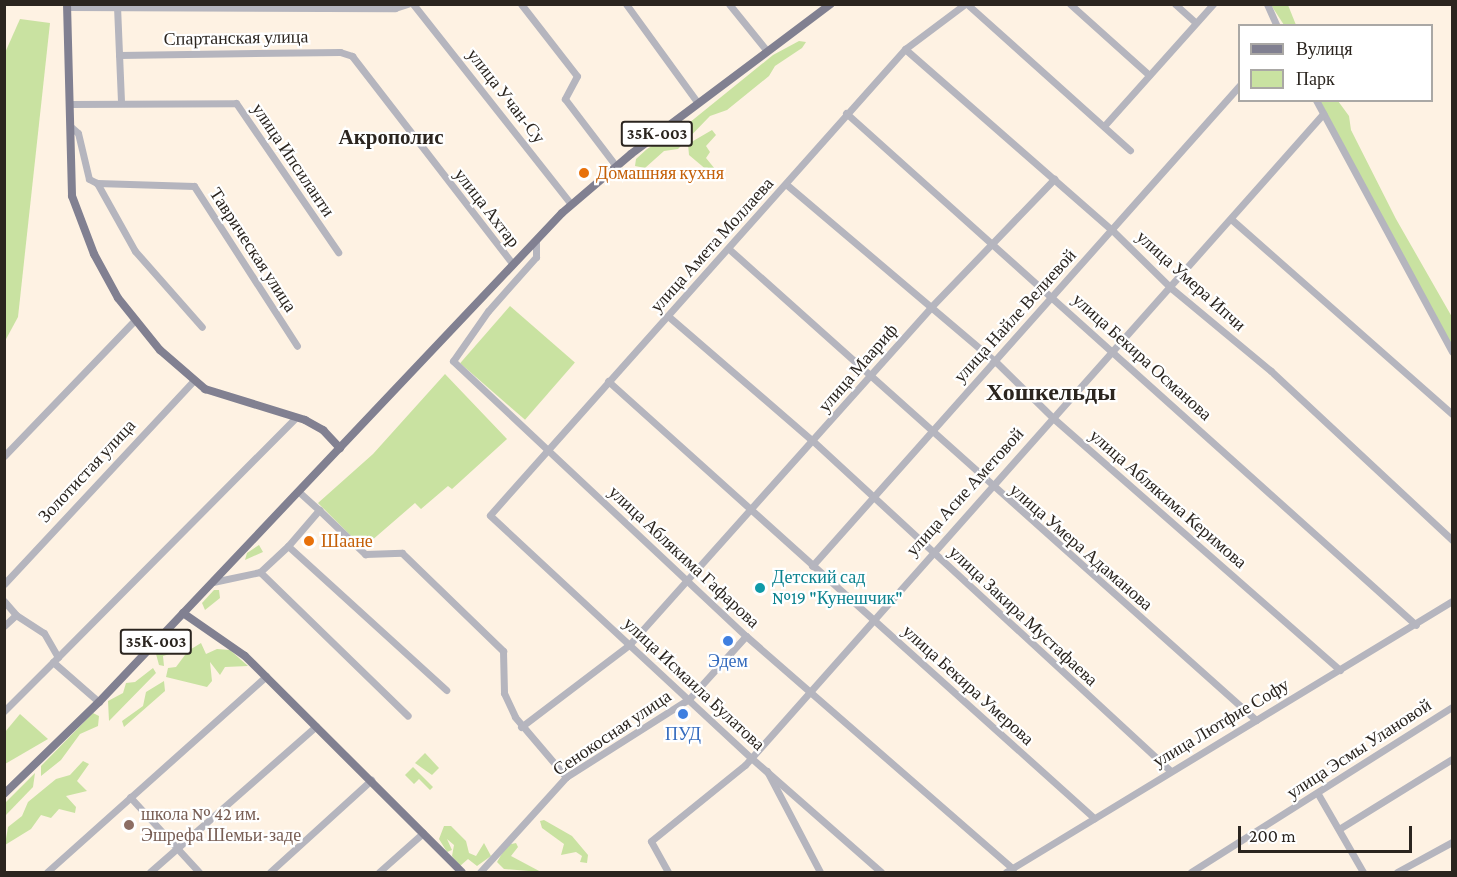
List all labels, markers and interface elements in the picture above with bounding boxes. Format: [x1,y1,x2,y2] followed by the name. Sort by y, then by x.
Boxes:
[1238,24,1433,102] legend
[163,26,309,50] street label: Спартанская улица
[1296,39,1353,59] text: Вулиця
[462,44,550,148] street label: улица Учан-Су
[1296,69,1335,89] text: Парк
[247,99,339,221] street label: улица Ипсиланти
[620,121,694,147] road number: 35К-003
[339,124,443,150] district label: Акрополис
[596,162,724,184] place label: Домашняя кухня
[449,164,525,252] street label: улица Ахтар
[577,166,591,180] marker: Домашняя кухня
[646,173,778,317] street label: улица Амета Моллаева
[205,184,301,316] street label: Таврическая улица
[1132,226,1250,336] street label: улица Умера Ипчи
[949,245,1081,387] street label: улица Найле Велиевой
[1068,289,1216,425] street label: улица Бекира Османова
[814,319,902,417] street label: улица Маариф
[986,378,1116,406] district label: Хошкельды
[34,415,140,527] street label: Золотистая улица
[902,423,1028,561] street label: улица Асие Аметовой
[1085,425,1251,573] street label: улица Аблякима Керимова
[1005,479,1157,615] street label: улица Умера Адаманова
[604,481,764,633] street label: улица Аблякима Гафарова
[321,530,373,552] place label: Шаане
[302,534,316,548] marker: Шаане
[944,541,1102,691] street label: улица Закира Мустафаева
[772,567,903,610] place label: Детский сад №19 "Кунешчик"
[753,581,767,595] marker: Детский сад №19 "Кунешчик"
[619,613,769,755] street label: улица Исмаила Булатова
[898,620,1038,750] street label: улица Бекира Умерова
[118,629,194,655] road number: 35К-003
[721,634,735,648] marker: Эдем
[708,650,748,672] place label: Эдем
[1149,674,1293,772] street label: улица Лютфие Софу
[549,686,675,780] street label: Сенокосная улица
[1283,694,1435,804] street label: улица Эсмы Улановой
[676,707,690,721] marker: ПУД
[665,723,701,745] place label: ПУД
[141,804,301,846] place label: школа № 42 им. Эшрефа Шемьи-заде
[1241,814,1415,852] scale bar
[122,818,136,832] marker: школа № 42 им. Эшрефа Шемьи-заде
[1249,826,1296,846] text: 200 m

